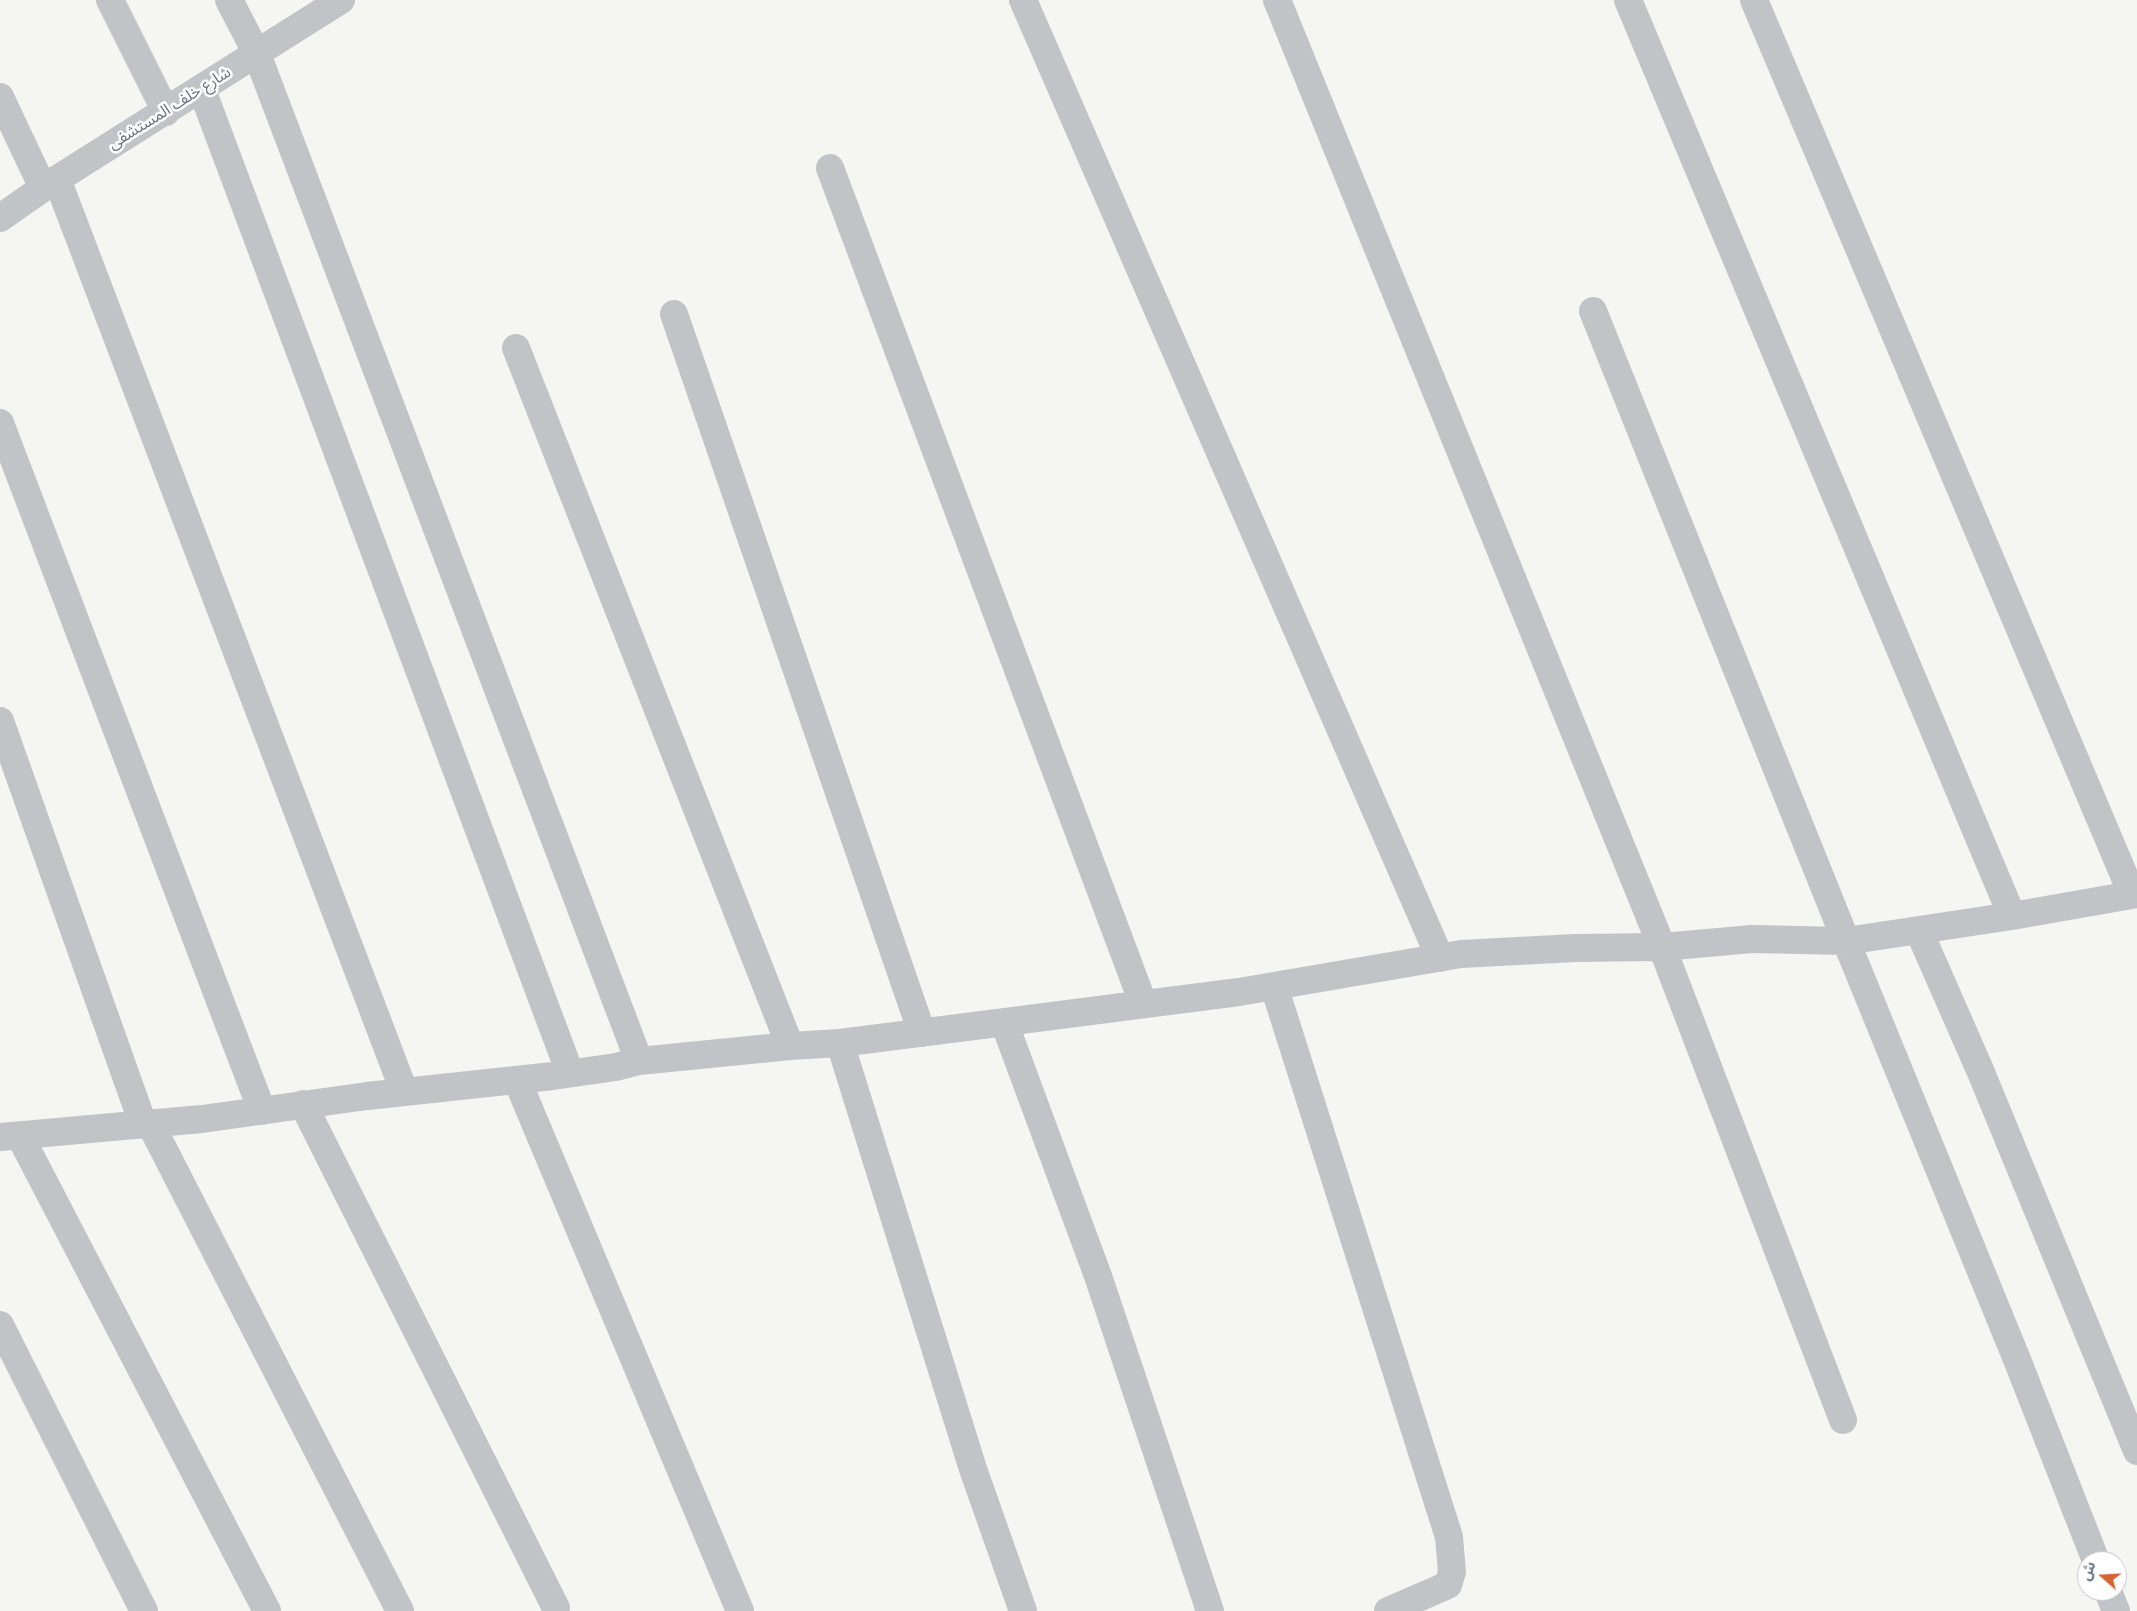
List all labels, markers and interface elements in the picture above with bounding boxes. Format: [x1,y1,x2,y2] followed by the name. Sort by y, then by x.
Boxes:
[105,63,235,155] street label: شارع خلف المستشفى
[2077,1551,2127,1601] north arrow
[2076,1559,2100,1583] text: ش

